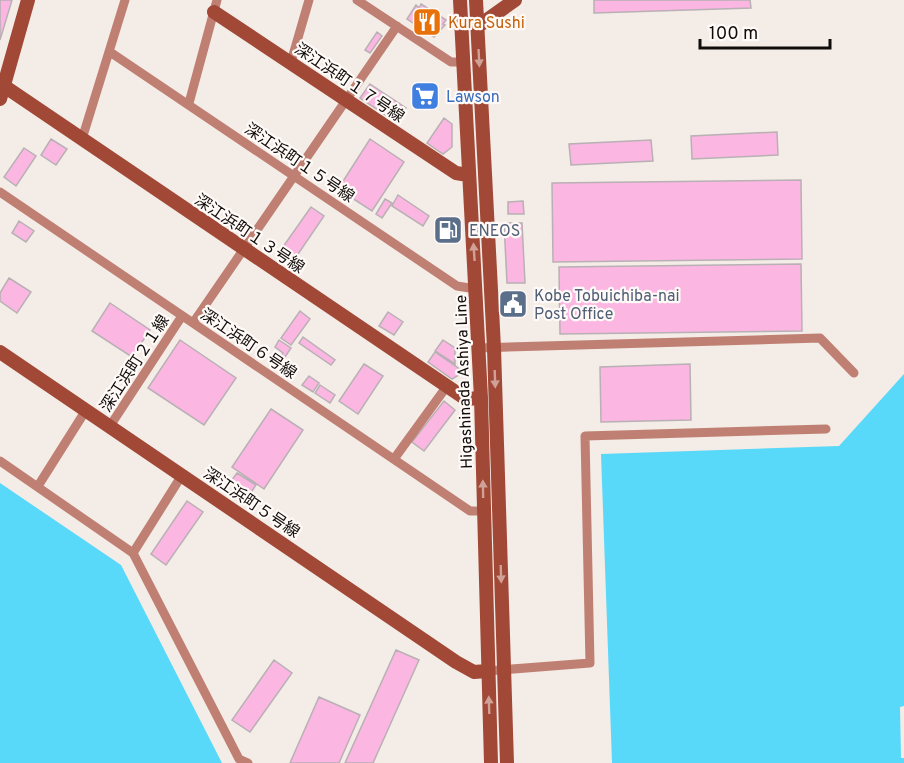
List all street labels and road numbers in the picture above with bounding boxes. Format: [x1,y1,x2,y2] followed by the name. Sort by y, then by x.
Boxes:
[290,40,408,128] street label: 深江浜町１７号線
[240,120,358,208] street label: 深江浜町１５号線
[190,191,308,279] street label: 深江浜町１３号線
[452,295,478,469] street label: Higashinada Ashiya Line
[196,305,300,384] street label: 深江浜町６号線
[97,312,175,417] street label: 深江浜町２１線
[199,464,303,543] street label: 深江浜町５号線

